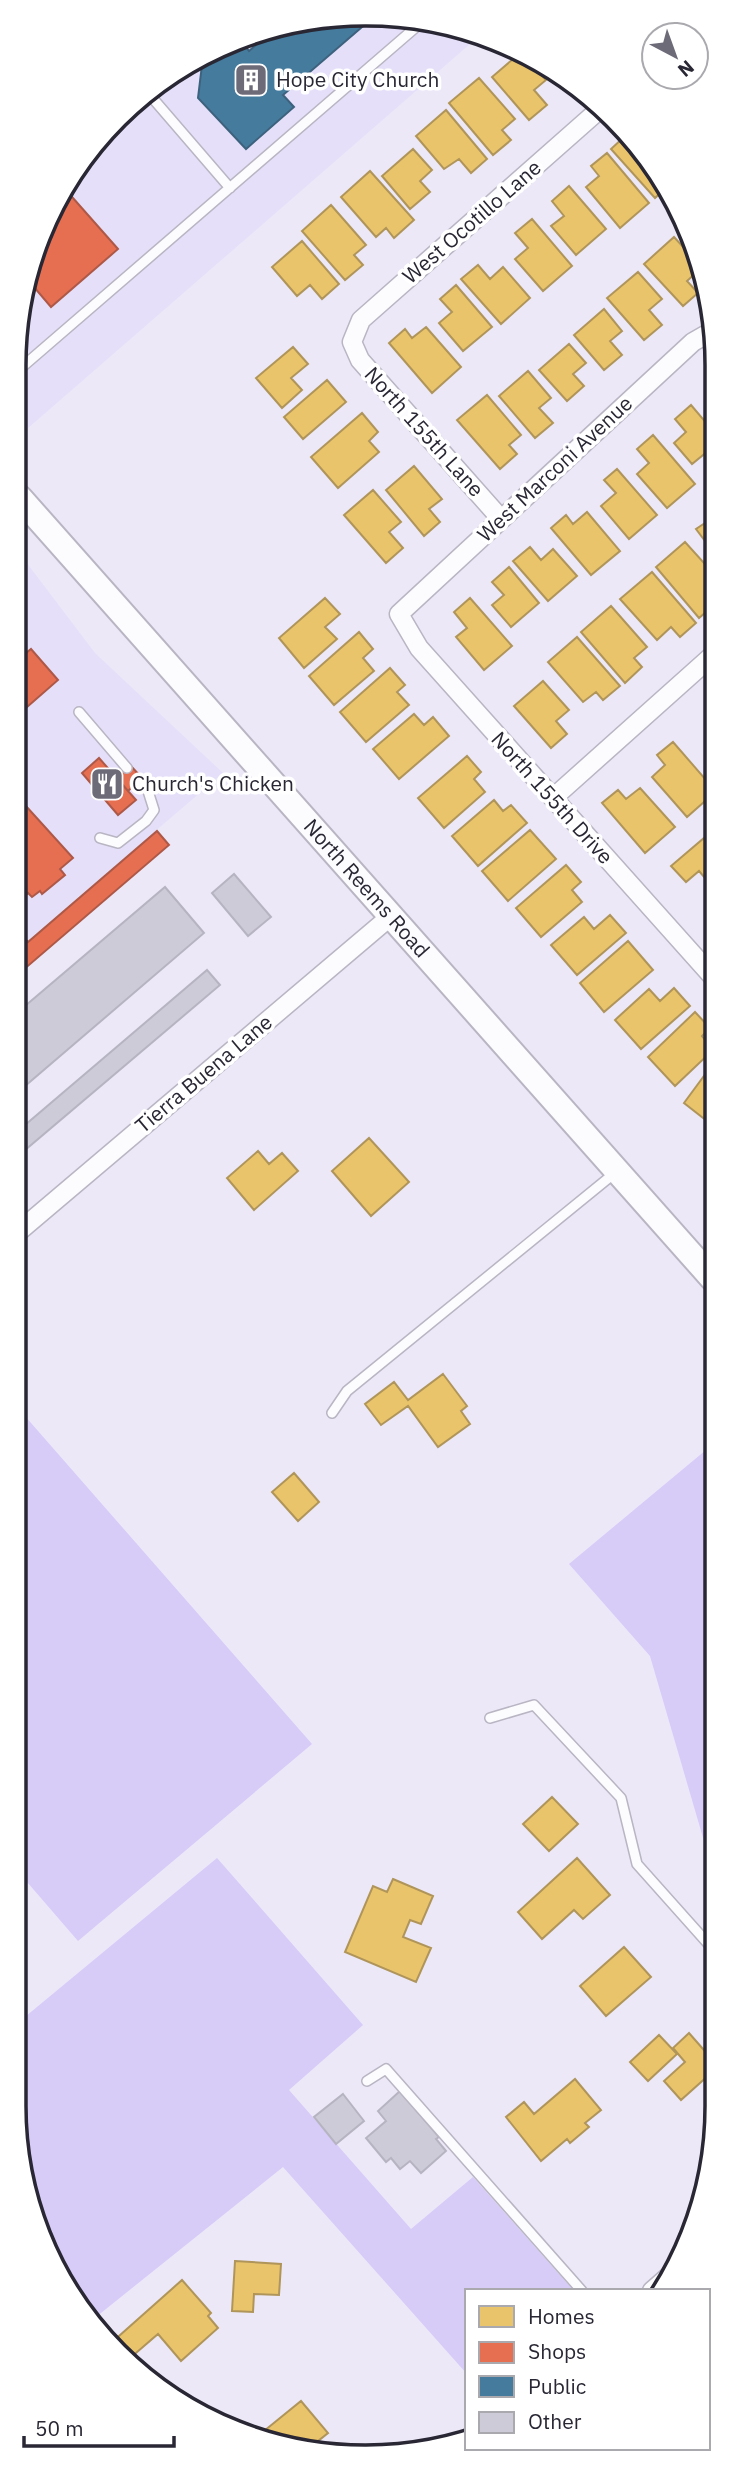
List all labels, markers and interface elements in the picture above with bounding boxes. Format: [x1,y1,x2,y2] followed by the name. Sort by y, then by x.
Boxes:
[640,21,710,91] north arrow
[673,55,699,82] text: N
[232,61,270,99] building icon: Hope City Church
[276,65,439,93] place label: Hope City Church
[396,153,547,289] street label: West Ocotillo Lane
[359,360,491,502] street label: North 155th Lane
[471,389,638,548] street label: West Marconi Avenue
[486,725,620,870] street label: North 155th Drive
[88,765,126,803] restaurant icon: Church's Chicken
[132,769,294,797] place label: Church's Chicken
[298,812,436,963] street label: North Reems Road
[129,1008,278,1139] street label: Tierra Buena Lane
[465,2289,710,2450] legend
[528,2302,595,2330] text: Homes
[528,2337,586,2365] text: Shops
[528,2372,586,2400] text: Public
[24,2404,175,2448] scale bar
[528,2407,582,2435] text: Other
[35,2414,84,2442] text: 50 m

